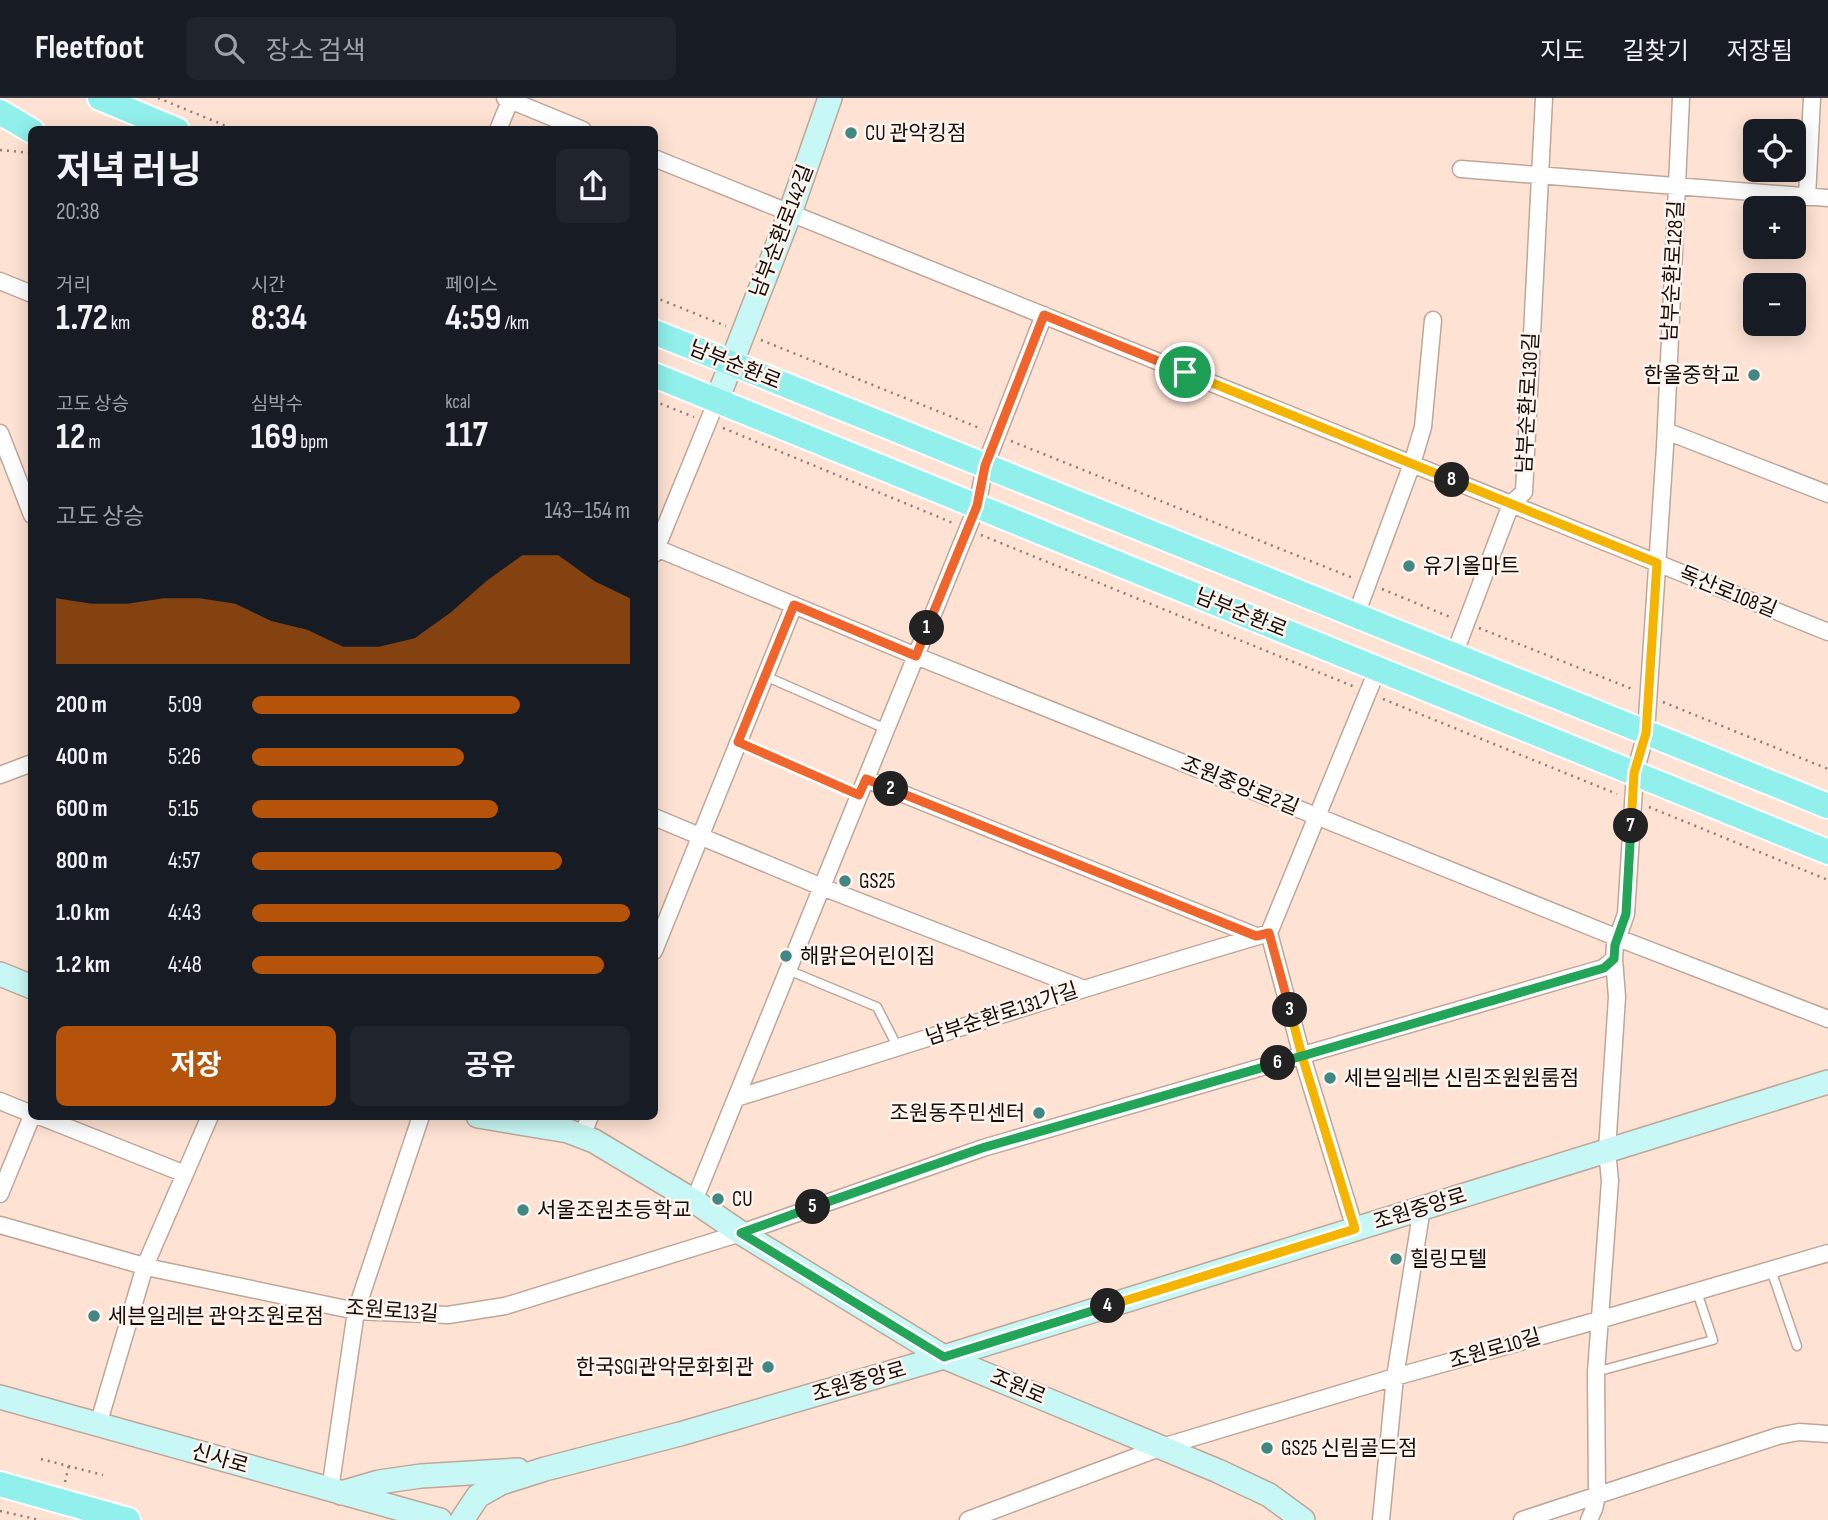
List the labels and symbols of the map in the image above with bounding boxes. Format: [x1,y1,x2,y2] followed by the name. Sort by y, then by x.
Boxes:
[865,121,966,146] place label: CU 관악킹점
[843,125,859,141] marker: CU 관악킹점
[745,161,819,301] street label: 남부순환로142길
[1657,200,1689,342] street label: 남부순환로128길
[1512,332,1544,474] street label: 남부순환로130길
[686,335,784,395] street label: 남부순환로
[1155,342,1215,402] pin
[1643,363,1740,388] place label: 한울중학교
[1746,367,1762,383] marker: 한울중학교
[1434,462,1470,498] pin: 8
[1423,554,1520,579] place label: 유기올마트
[1401,558,1417,574] marker: 유기올마트
[1675,561,1781,623] street label: 독산로108길
[1192,583,1290,643] street label: 남부순환로
[909,610,944,646] pin: 1
[1178,751,1302,821] street label: 조원중앙로2길
[874,772,908,806] pin: 2
[1614,808,1648,844] pin: 7
[859,869,896,894] place label: GS25
[837,873,853,889] marker: GS25
[800,944,935,969] place label: 해맑은어린이집
[778,948,794,964] marker: 해맑은어린이집
[923,978,1081,1050] street label: 남부순환로131가길
[1272,992,1308,1028] pin: 3
[1260,1046,1296,1080] pin: 6
[1344,1066,1579,1091] place label: 세븐일레븐 신림조원원룸점
[1322,1070,1338,1086] marker: 세븐일레븐 신림조원원룸점
[890,1101,1025,1126] place label: 조원동주민센터
[1031,1105,1047,1121] marker: 조원동주민센터
[1370,1183,1470,1235] street label: 조원중앙로
[732,1187,753,1212] place label: CU
[796,1190,830,1224] pin: 5
[710,1191,726,1207] marker: CU
[537,1198,692,1223] place label: 서울조원초등학교
[515,1202,531,1218] marker: 서울조원초등학교
[1410,1247,1487,1272] place label: 힐링모텔
[1388,1251,1404,1267] marker: 힐링모텔
[1090,1288,1126,1324] pin: 4
[345,1295,439,1327] street label: 조원로13길
[108,1304,324,1329] place label: 세븐일레븐 관악조원로점
[86,1308,102,1324] marker: 세븐일레븐 관악조원로점
[1446,1324,1544,1374] street label: 조원로10길
[576,1355,754,1380] place label: 한국SGI관악문화회관
[809,1357,909,1407] street label: 조원중앙로
[760,1359,776,1375] marker: 한국SGI관악문화회관
[986,1364,1050,1410] street label: 조원로
[1281,1436,1417,1461] place label: GS25 신림골드점
[189,1439,251,1479] street label: 신사로
[1259,1440,1275,1456] marker: GS25 신림골드점

